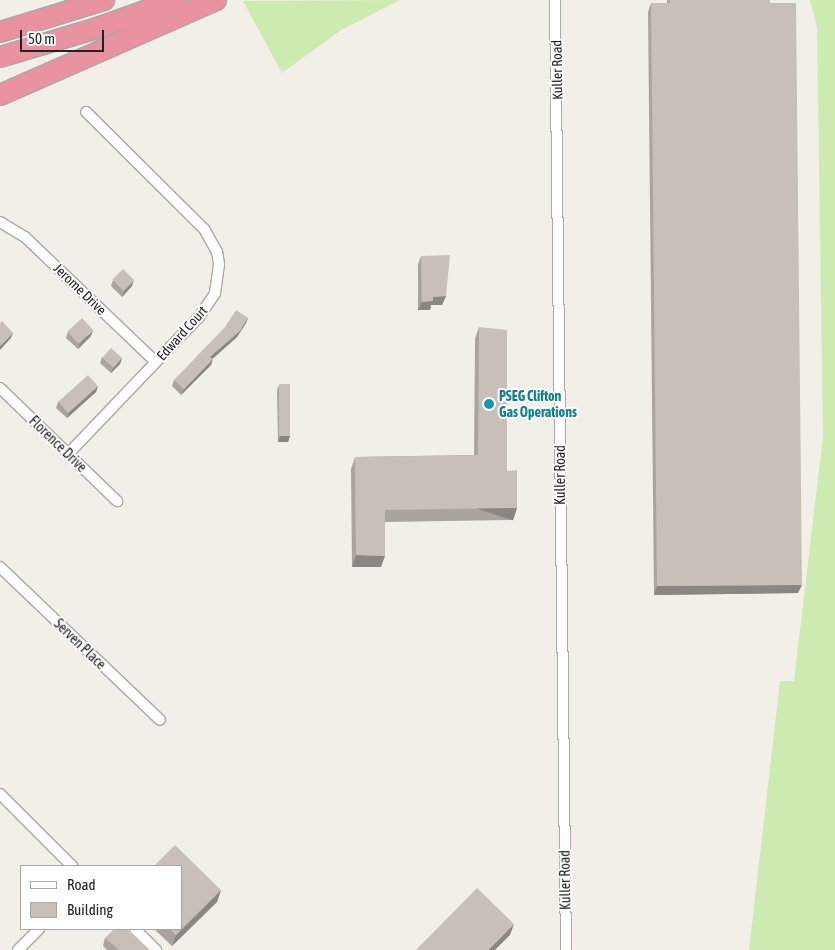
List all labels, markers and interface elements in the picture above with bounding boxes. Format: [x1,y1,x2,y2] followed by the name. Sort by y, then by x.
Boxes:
[22,20,106,52] scale bar
[28,30,55,47] text: 50 m
[548,40,566,100] street label: Kuller Road
[50,260,110,318] street label: Jerome Drive
[153,302,211,364] street label: Edward Court
[499,388,577,421] place label: PSEG Clifton Gas Operations
[483,398,495,410] marker: PSEG Clifton Gas Operations
[26,412,90,476] street label: Florence Drive
[552,445,568,505] street label: Kuller Road
[51,615,109,673] street label: Serven Place
[556,850,574,910] street label: Kuller Road
[20,865,182,930] legend
[67,876,96,893] text: Road
[67,901,113,918] text: Building

